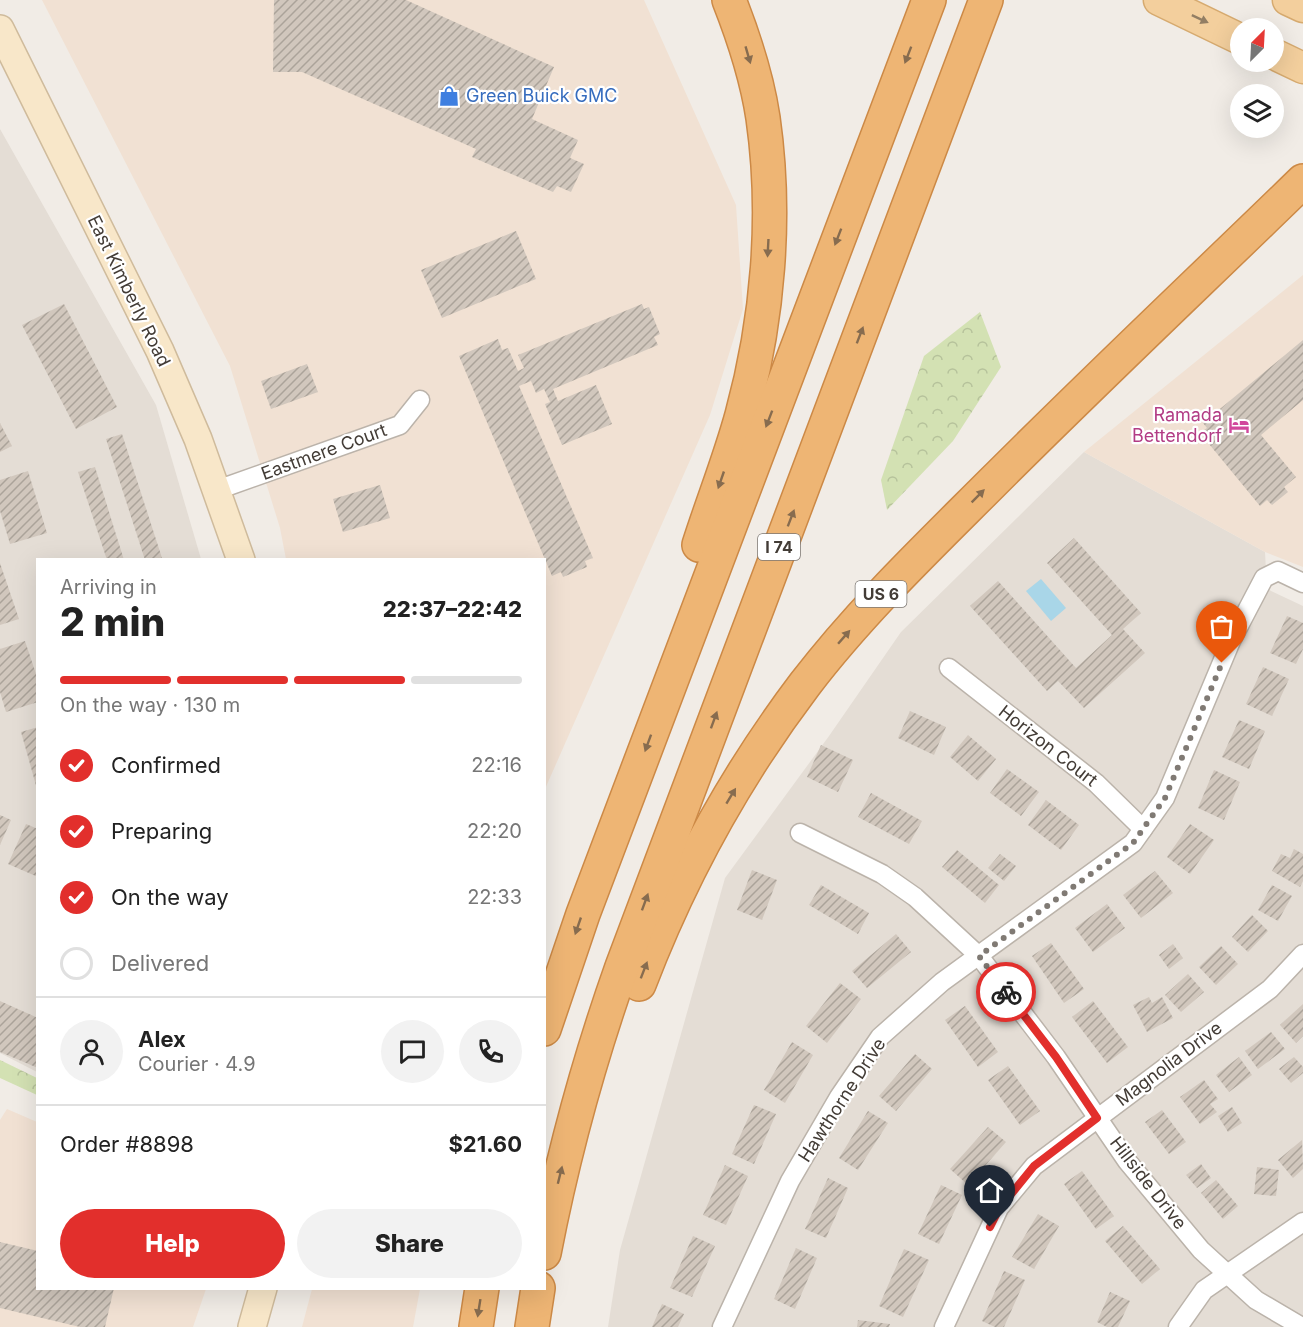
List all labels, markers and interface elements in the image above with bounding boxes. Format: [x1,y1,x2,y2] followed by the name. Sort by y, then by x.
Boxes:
[1191,15,1208,24] one-way arrow
[1230,18,1284,72] north arrow
[1230,18,1284,138] map controls
[744,46,753,64] one-way arrow
[902,46,912,64] one-way arrow
[437,84,461,108] shop icon: Green Buick GMC
[1230,84,1284,138] button: layers
[466,85,617,106] place label: Green Buick GMC
[84,212,175,370] street label: East Kimberly Road
[833,228,843,246] one-way arrow
[763,239,773,258] one-way arrow
[855,326,865,344] one-way arrow
[1132,404,1222,446] place label: Ramada Bettendorf
[764,410,774,428] one-way arrow
[1227,413,1251,437] hotel icon: Ramada Bettendorf
[258,419,390,484] street label: Eastmere Court
[716,471,726,489] one-way arrow
[971,490,985,504] one-way arrow
[786,508,796,526] one-way arrow
[758,534,800,560] road number: I 74
[60,575,157,599] text: Arriving in
[856,581,906,607] road number: US 6
[383,596,522,622] text: 22:37–22:42
[60,598,165,645] text: 2 min
[1196,601,1247,663] pin
[1205,610,1238,643] icon: bag
[837,630,850,645] one-way arrow
[60,693,240,717] text: On the way · 130 m
[995,701,1102,791] street label: Horizon Court
[710,711,720,729] one-way arrow
[643,734,652,752] one-way arrow
[60,749,93,782] icon: check
[111,752,221,778] text: Confirmed
[471,753,522,777] text: 22:16
[725,788,736,804] one-way arrow
[60,815,93,848] icon: check
[111,818,212,844] text: Preparing
[467,819,522,843] text: 22:20
[60,881,93,914] icon: check
[111,884,229,910] text: On the way
[467,885,522,909] text: 22:33
[641,893,651,911] one-way arrow
[573,917,583,935] one-way arrow
[111,950,209,976] text: Delivered
[640,961,649,979] one-way arrow
[976,962,1036,1022] courier
[990,976,1023,1009] icon: bike
[1112,1017,1226,1110] street label: Magnolia Drive
[60,1020,123,1083] button: person
[381,1020,444,1083] button: chat
[459,1020,522,1083] button: phone
[138,1026,186,1052] text: Alex
[794,1034,889,1166] street label: Hawthorne Drive
[138,1052,256,1076] text: Courier · 4.9
[60,1131,194,1157] text: Order #8898
[448,1131,522,1157] text: $21.60
[1106,1132,1191,1233] street label: Hillside Drive
[964,1165,1015,1227] pin
[556,1166,566,1184] one-way arrow
[973,1174,1006,1207] icon: home
[60,1209,285,1278] button: Help
[297,1209,522,1278] button: Share
[474,1298,483,1317] one-way arrow

